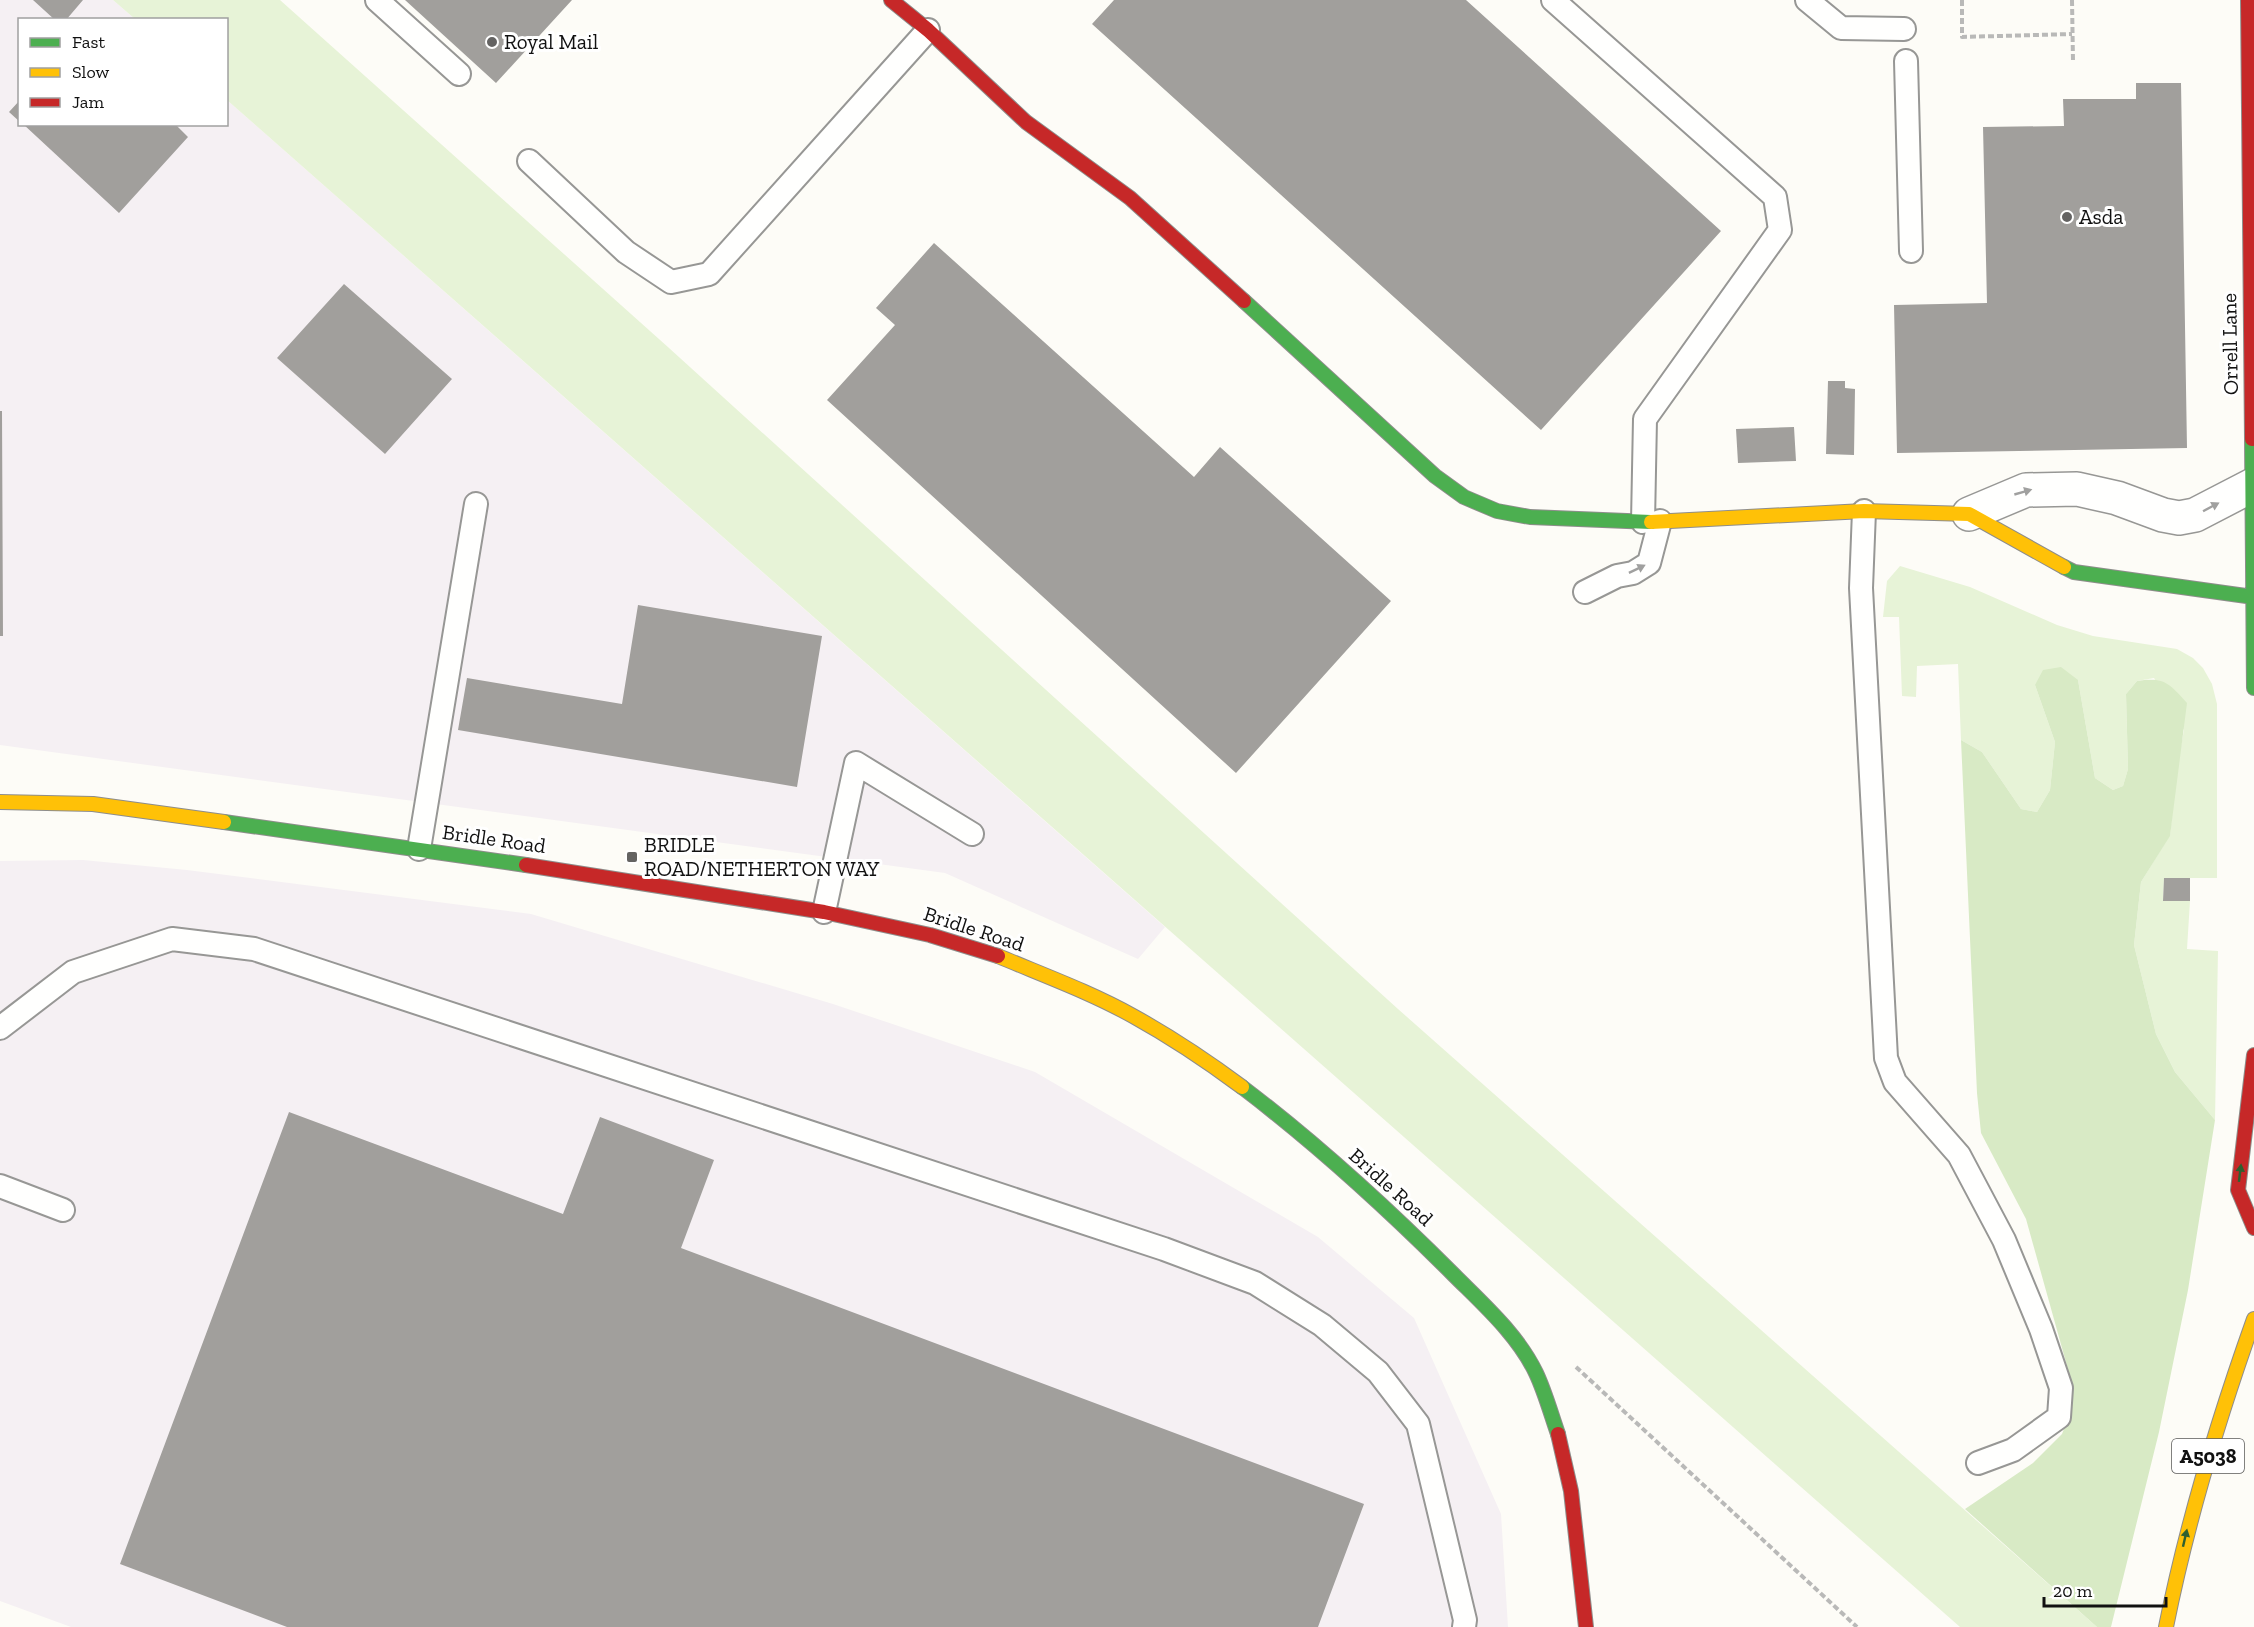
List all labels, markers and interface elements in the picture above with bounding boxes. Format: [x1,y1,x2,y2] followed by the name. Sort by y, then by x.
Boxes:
[18,18,228,126] legend
[504,29,599,54] place label: Royal Mail
[72,31,105,53] text: Fast
[485,35,499,49] marker: Royal Mail
[72,61,109,83] text: Slow
[72,91,104,113] text: Jam
[2079,204,2123,229] place label: Asda
[2060,210,2074,224] marker: Asda
[2216,293,2243,395] street label: Orrell Lane
[2014,487,2032,496] one-way arrow
[2203,502,2220,512] one-way arrow
[1628,565,1646,575] one-way arrow
[441,819,548,858] street label: Bridle Road
[644,832,880,881] place label: BRIDLE ROAD/NETHERTON WAY
[625,850,639,864] marker: BRIDLE ROAD/NETHERTON WAY
[921,901,1028,957] street label: Bridle Road
[1344,1142,1439,1231] street label: Bridle Road
[2236,1163,2245,1182] one-way arrow
[2172,1439,2244,1473] road number: A5038
[2181,1529,2191,1547] one-way arrow
[2044,1570,2166,1608] scale bar
[2053,1580,2093,1602] text: 20 m

